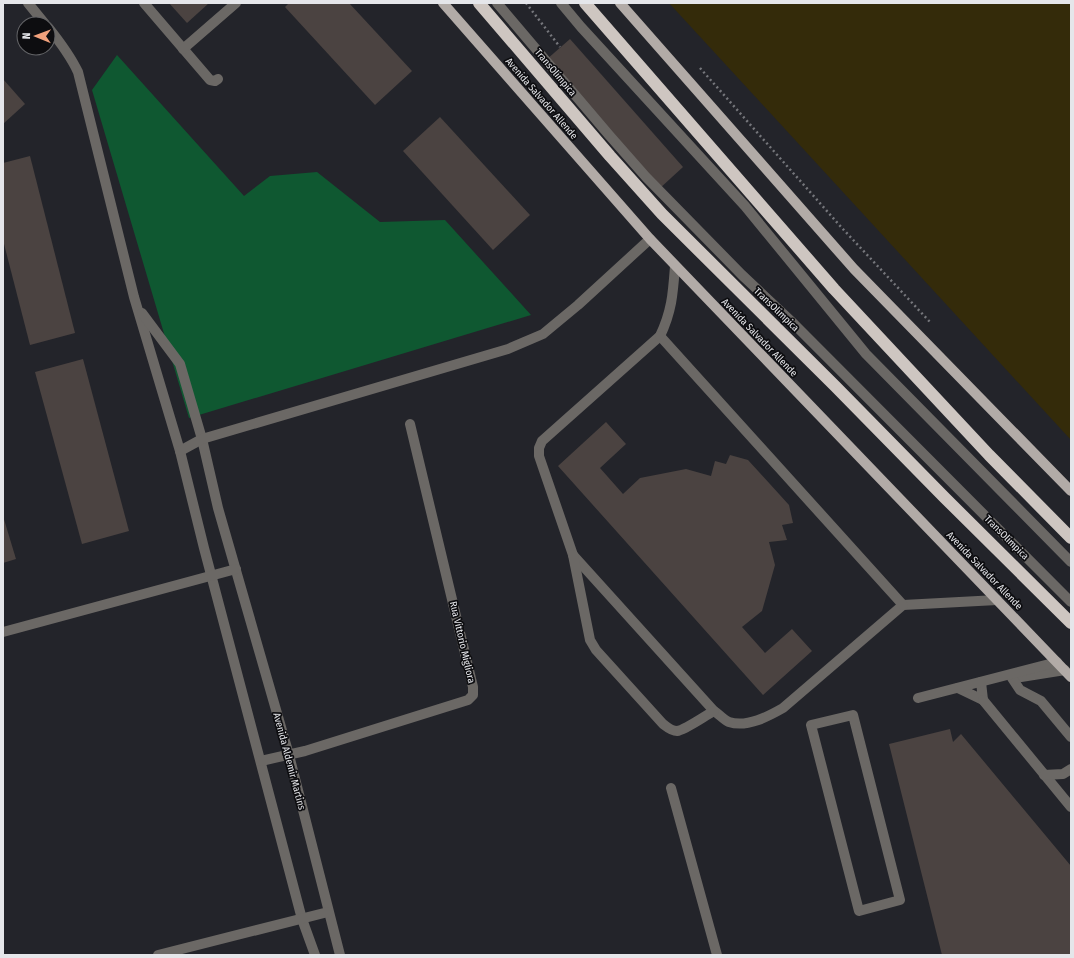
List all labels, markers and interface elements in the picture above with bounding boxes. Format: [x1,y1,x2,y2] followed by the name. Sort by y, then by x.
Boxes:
[16,16,56,56] north arrow
[20,32,33,39] text: N
[532,46,579,99] street label: TransOlímpica
[503,55,580,142] street label: Avenida Salvador Allende
[751,285,802,334] street label: TransOlímpica
[719,296,800,379] street label: Avenida Salvador Allende
[982,512,1032,563] street label: TransOlímpica
[944,529,1025,612] street label: Avenida Salvador Allende
[447,600,477,684] street label: Rua Vittorio Migliora
[270,711,308,811] street label: Avenida Aldemir Martins

